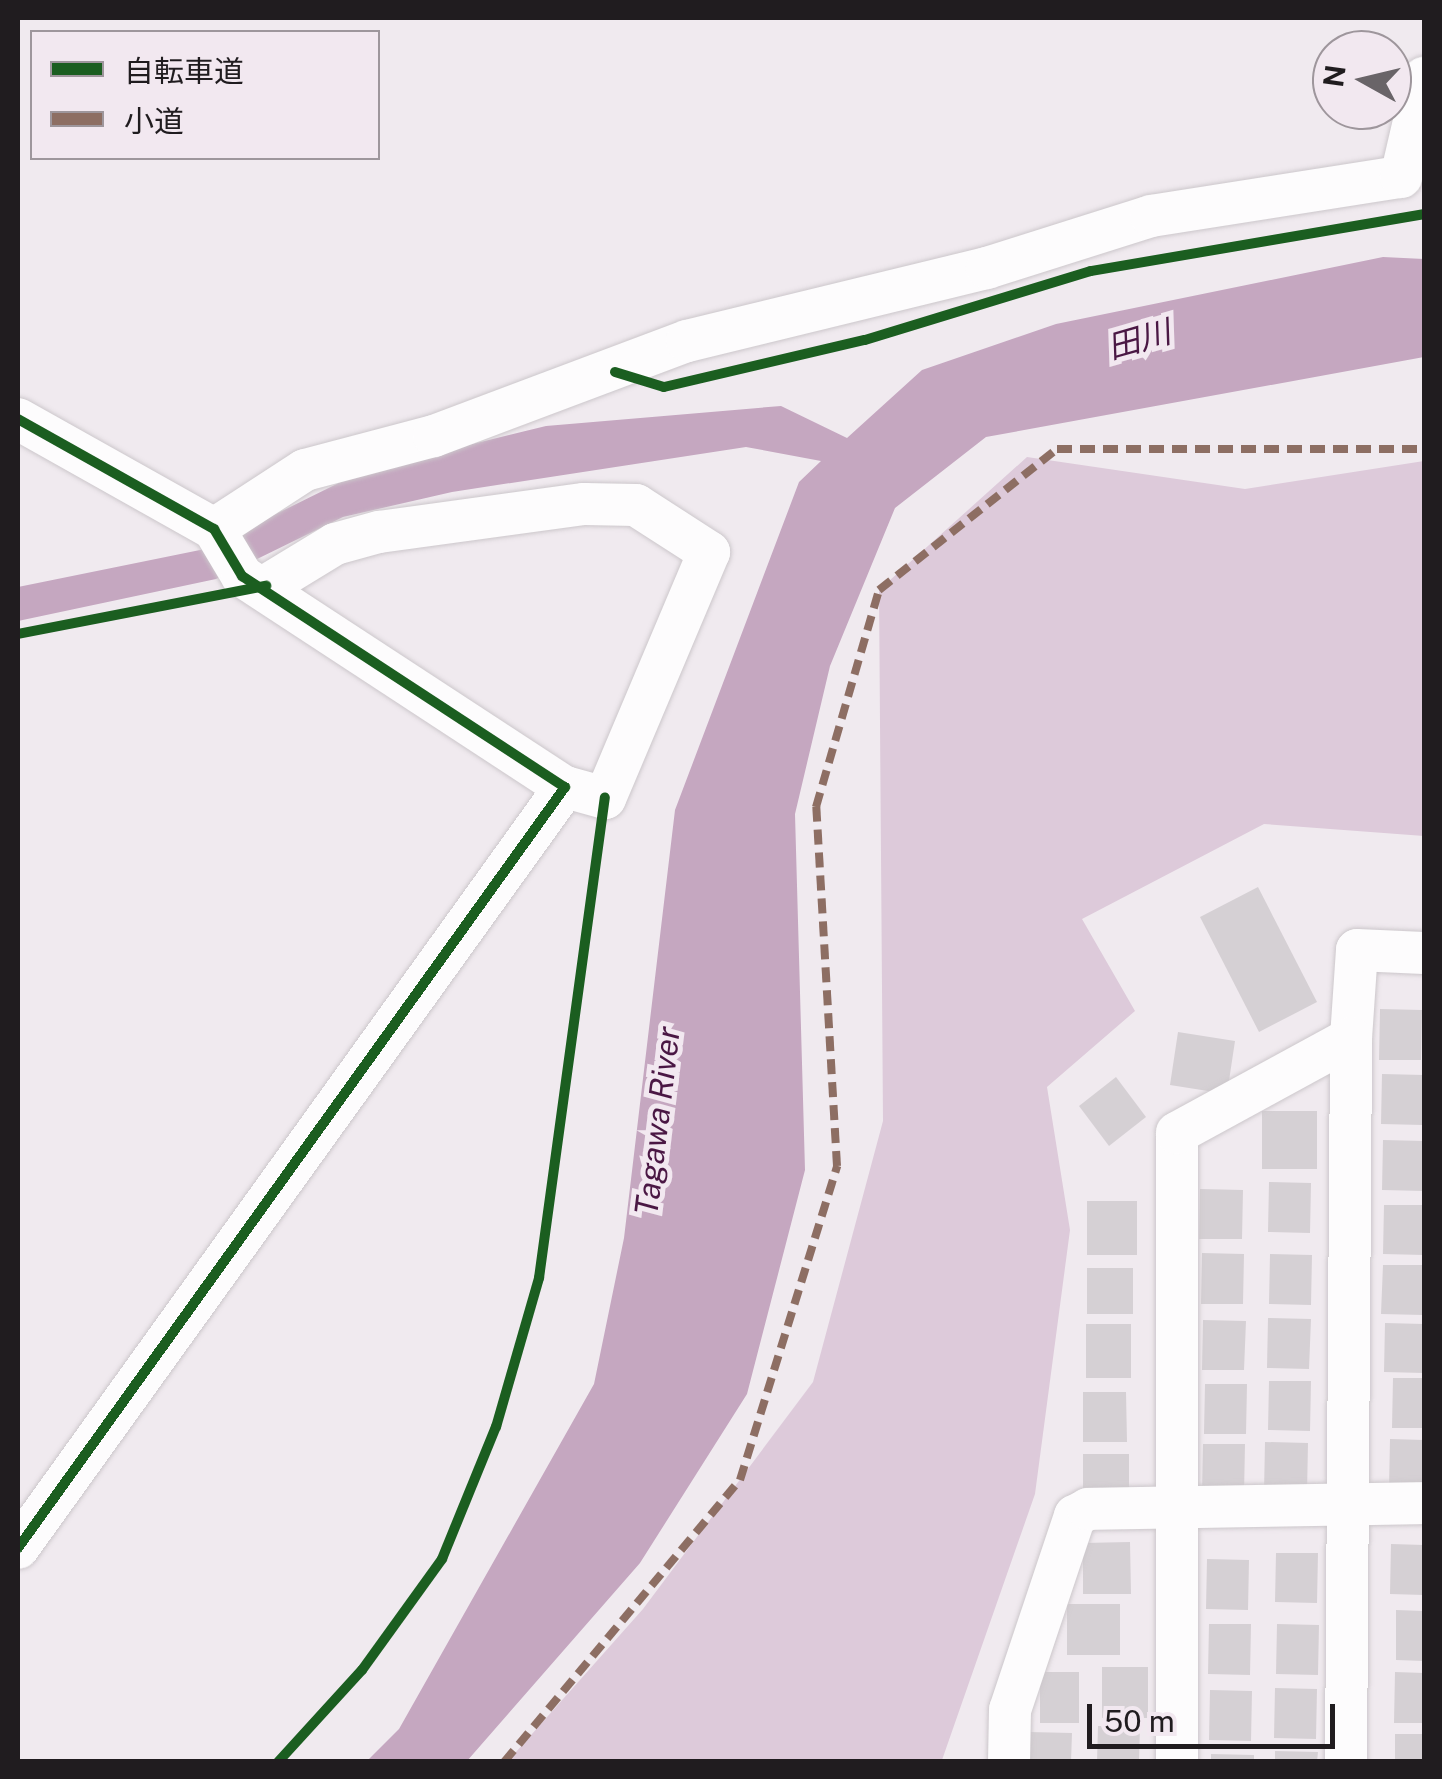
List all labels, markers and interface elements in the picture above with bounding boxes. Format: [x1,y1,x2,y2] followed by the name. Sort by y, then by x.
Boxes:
[30,30,380,160] legend
[1312,30,1412,130] north arrow
[124,53,244,89] text: 自転車道
[1316,63,1352,89] text: N
[124,103,184,139] text: 小道
[1103,313,1175,367] water label: 田川
[627,1025,689,1217] water label: Tagawa River
[1092,1684,1340,1746] scale bar
[1104,1703,1175,1739] text: 50 m

